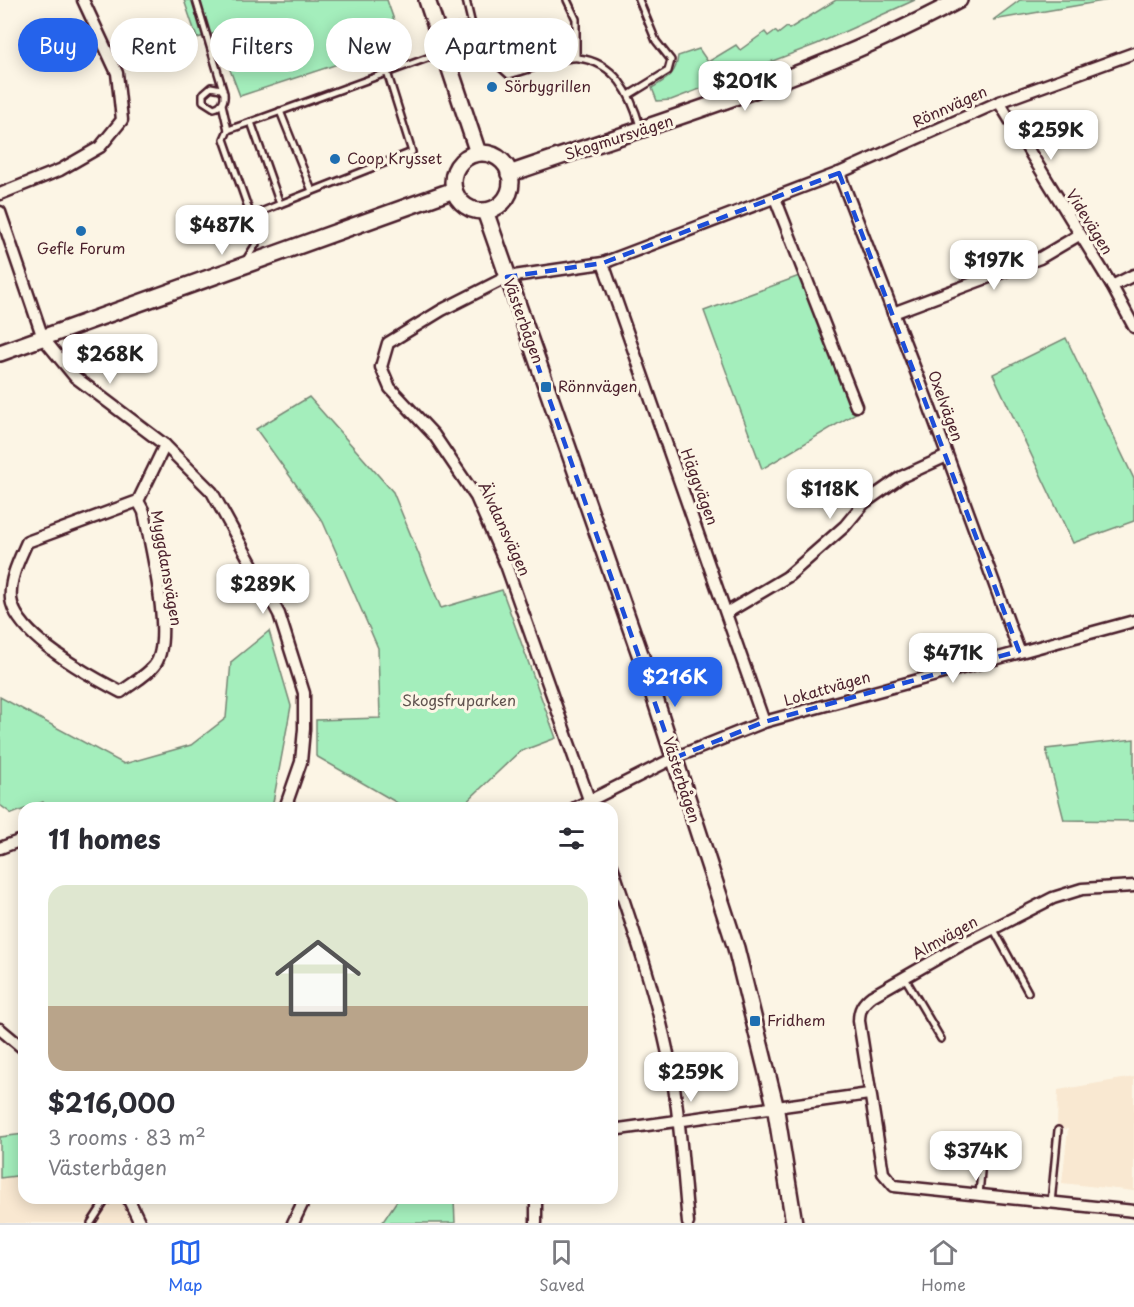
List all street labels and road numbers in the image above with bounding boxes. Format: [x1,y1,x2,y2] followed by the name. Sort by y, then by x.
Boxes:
[908,79,990,132] street label: Rönnvägen
[561,108,676,165] street label: Skogmursvägen
[1061,184,1120,259] street label: Videvägen
[498,275,550,366] street label: Västerbågen
[923,367,970,444] street label: Oxelvägen
[676,445,725,528] street label: Häggvägen
[474,478,537,579] street label: Älvdansvägen
[146,508,189,627] street label: Myggdansvägen
[780,664,873,711] street label: Lokattvägen
[658,734,707,826] street label: Västerbågen
[907,909,981,964] street label: Almvägen

